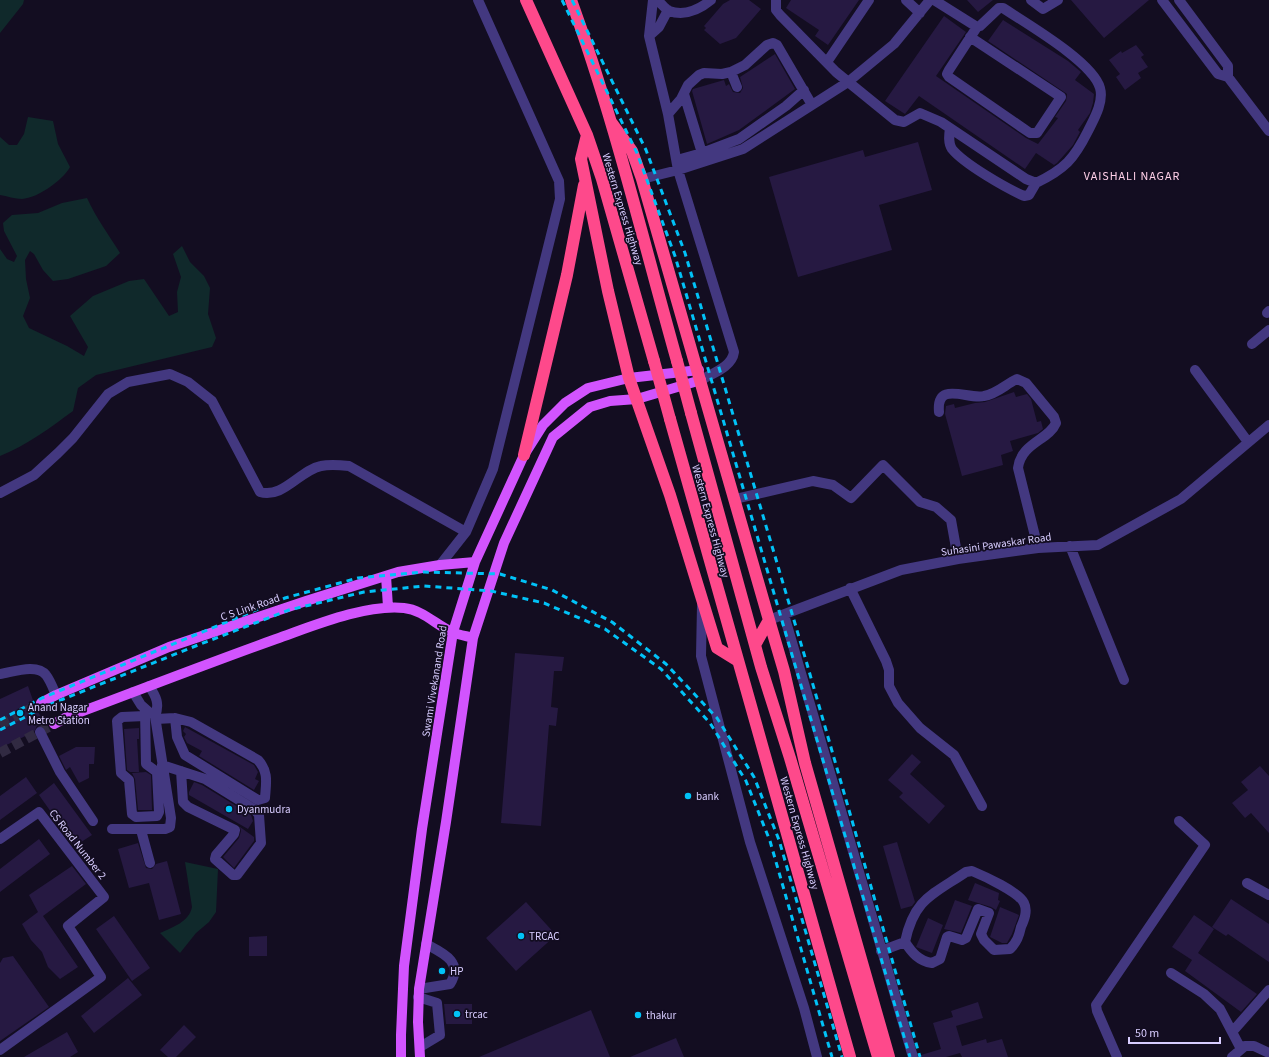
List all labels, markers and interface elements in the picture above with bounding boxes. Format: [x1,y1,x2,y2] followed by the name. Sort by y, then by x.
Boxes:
[598,151,647,267] street label: Western Express Highway
[1084,168,1180,185] district label: VAISHALI NAGAR
[688,463,733,579] street label: Western Express Highway
[940,529,1052,560] street label: Suhasini Pawaskar Road
[218,590,282,625] street label: C S Link Road
[418,624,451,738] street label: Swami Vivekanand Road
[28,700,90,728] place label: Anand Nagar Metro Station
[15,708,25,718] marker: Anand Nagar Metro Station
[776,775,823,891] street label: Western Express Highway
[696,789,719,804] place label: bank
[683,791,693,801] marker: bank
[237,802,291,817] place label: Dyanmudra
[224,804,234,814] marker: Dyanmudra
[45,806,110,882] street label: CS Road Number 2
[529,929,560,944] place label: TRCAC
[516,931,526,941] marker: TRCAC
[450,964,463,979] place label: HP
[437,966,447,976] marker: HP
[465,1007,488,1022] place label: trcac
[646,1008,677,1023] place label: thakur
[452,1009,462,1019] marker: trcac
[633,1010,643,1020] marker: thakur
[1129,1019,1220,1045] scale bar
[1135,1025,1159,1042] text: 50 m

